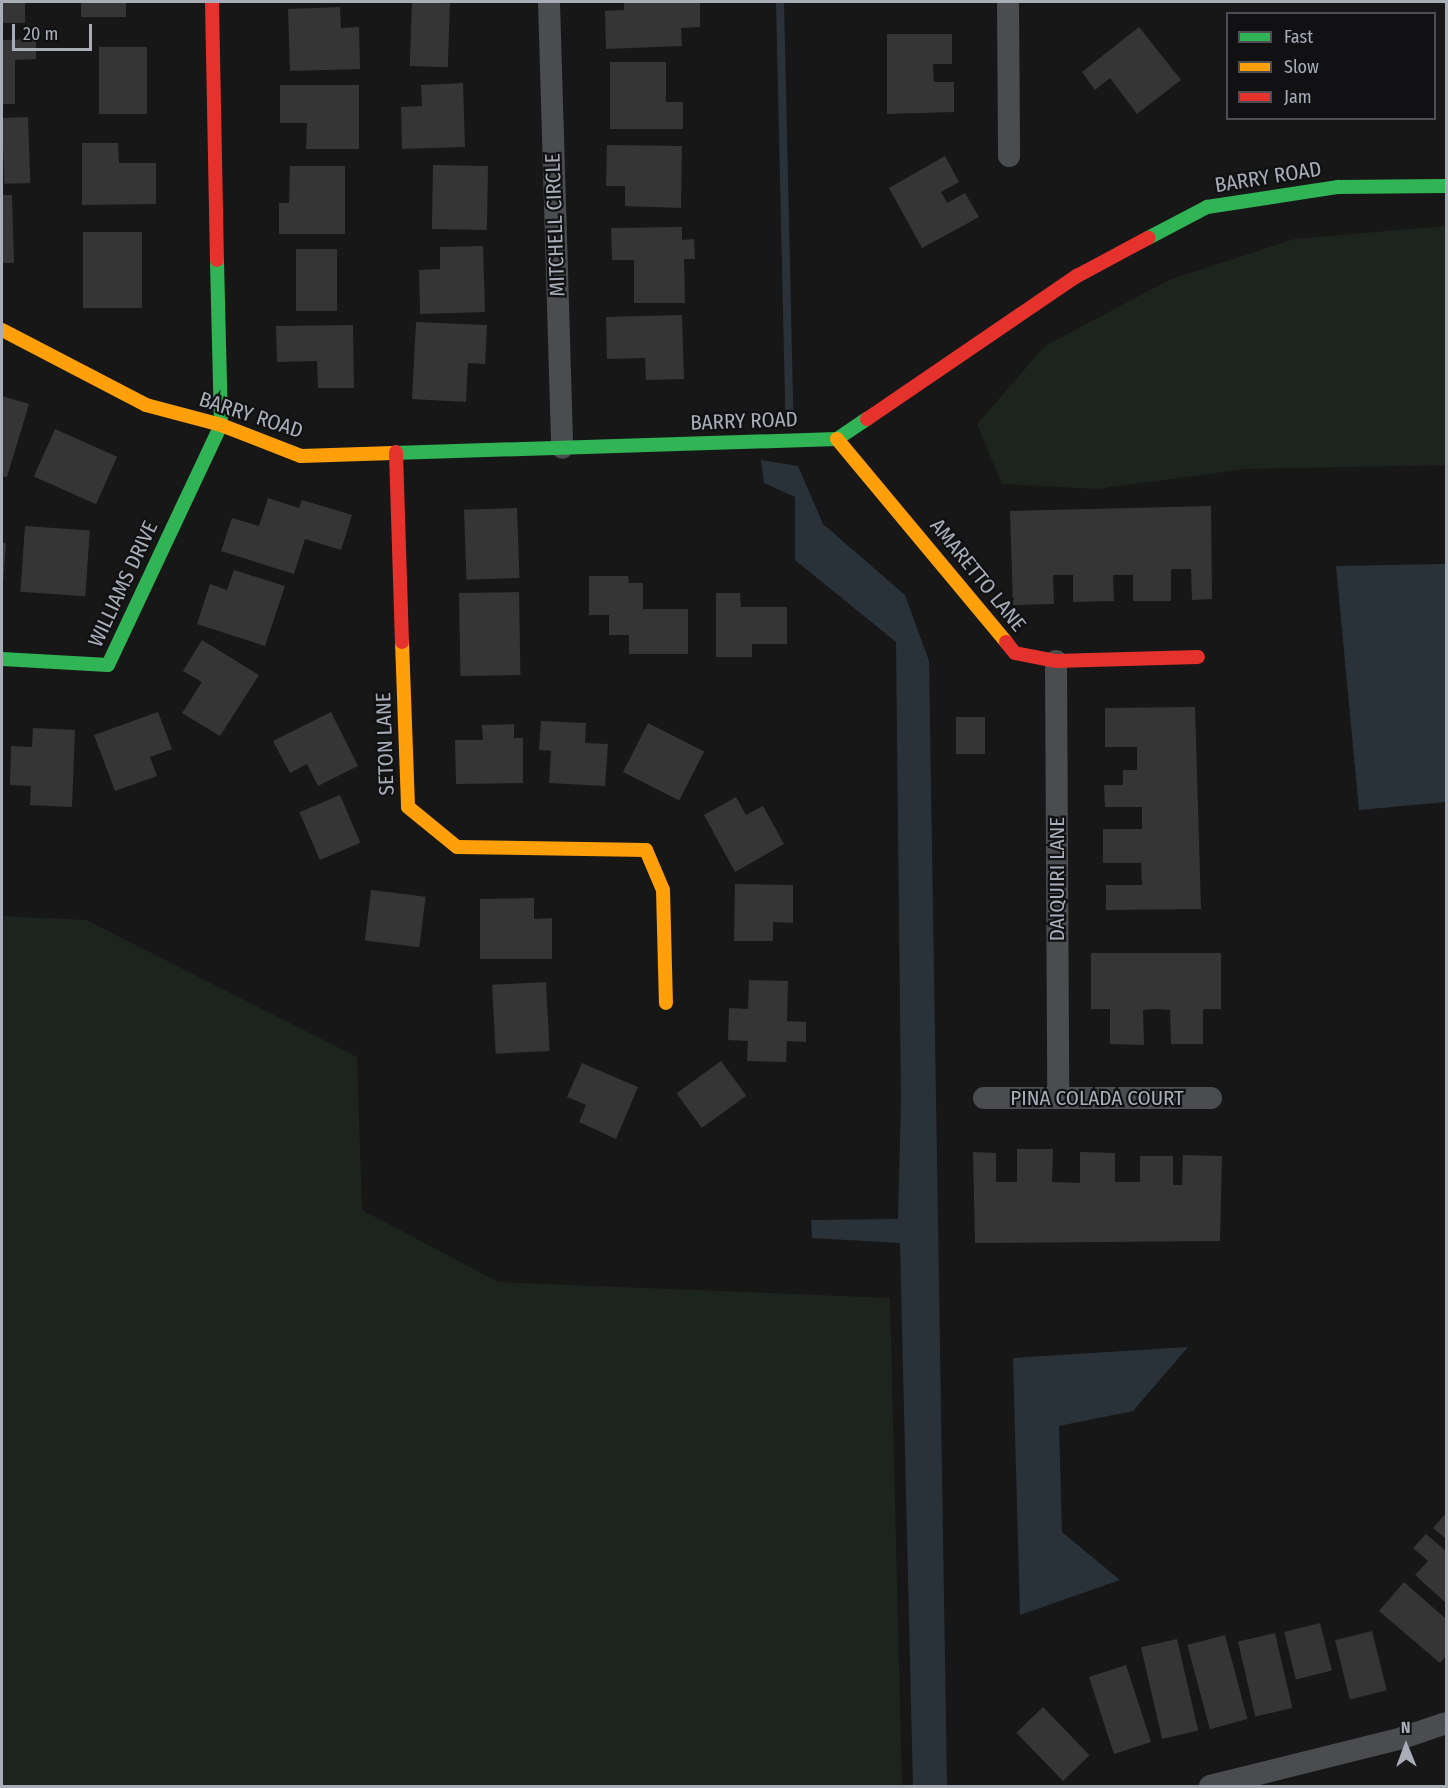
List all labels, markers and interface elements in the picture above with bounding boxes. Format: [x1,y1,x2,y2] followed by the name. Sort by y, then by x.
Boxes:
[15,12,94,50] scale bar
[1226,12,1436,120] legend
[23,23,58,45] text: 20 m
[1284,26,1313,48] text: Fast
[1284,56,1319,78] text: Slow
[1284,86,1312,108] text: Jam
[540,153,570,297] street label: MITCHELL CIRCLE
[1213,156,1323,198] street label: BARRY ROAD
[196,386,306,444] street label: BARRY ROAD
[690,407,798,435] street label: BARRY ROAD
[925,513,1031,637] street label: AMARETTO LANE
[83,517,163,651] street label: WILLIAMS DRIVE
[371,692,399,796] street label: SETON LANE
[1044,817,1070,941] street label: DAIQUIRI LANE
[1010,1085,1184,1111] street label: PINA COLADA COURT
[1376,1716,1436,1776] north arrow
[1401,1718,1411,1737] text: N

